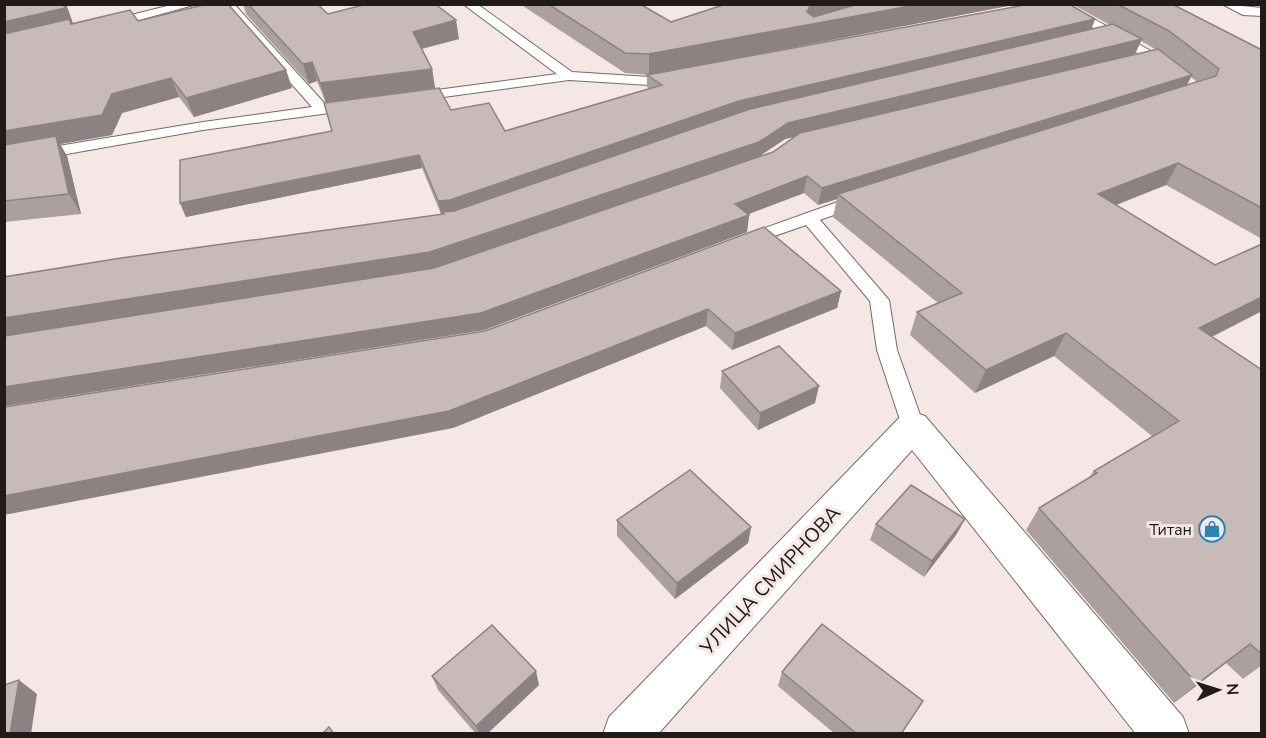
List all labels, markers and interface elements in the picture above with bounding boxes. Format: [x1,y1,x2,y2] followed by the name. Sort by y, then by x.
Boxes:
[693,500,847,661] street label: УЛИЦА СМИРНОВА
[1197,514,1227,544] shop icon: Титан
[1149,519,1192,541] place label: Титан
[1188,660,1248,720] north arrow
[1221,683,1243,696] text: N

